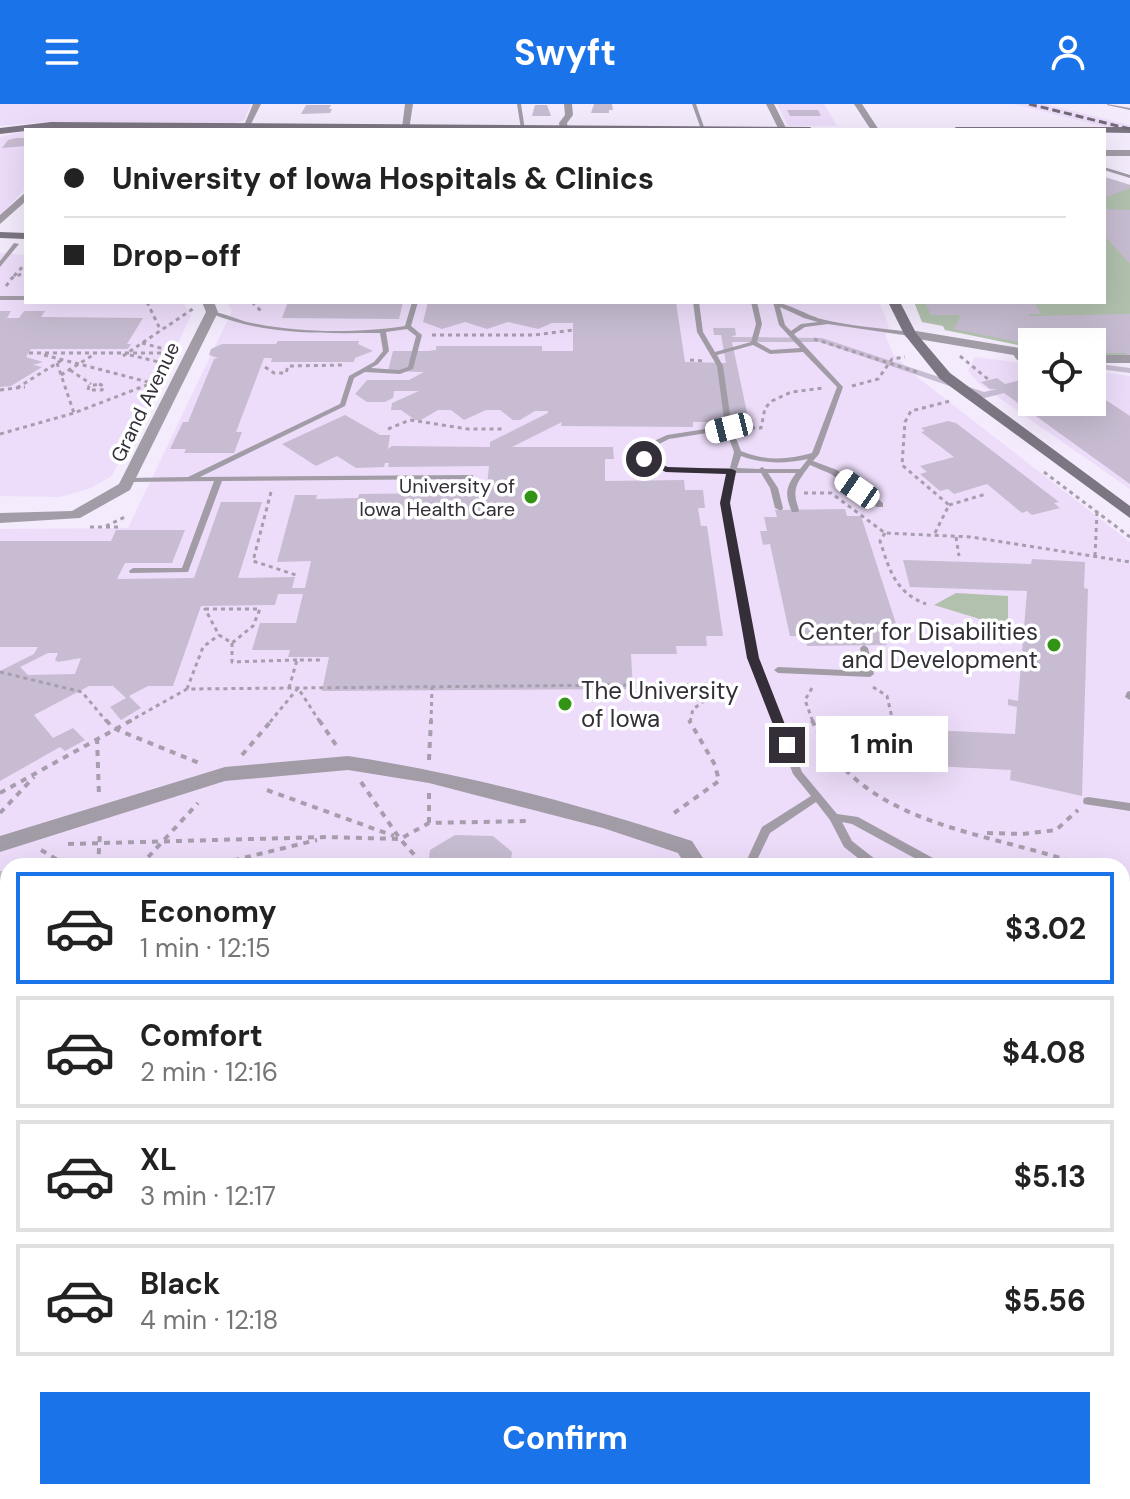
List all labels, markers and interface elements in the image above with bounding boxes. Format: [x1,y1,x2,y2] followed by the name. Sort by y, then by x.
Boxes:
[514,29,616,76] text: Swyft
[40,30,84,74] icon: menu
[1046,30,1090,74] icon: person
[112,159,654,198] text: University of Iowa Hospitals & Clinics
[112,236,241,275] text: Drop-off
[1018,328,1106,416] map controls
[1018,328,1106,416] button: locate
[105,338,185,466] street label: Grand Avenue
[703,411,755,445] car
[626,441,662,477] route start
[830,465,884,513] car
[359,473,515,522] place label: University of Iowa Health Care
[522,488,540,506] marker: University of Iowa Health Care
[798,616,1038,675] place label: Center for Disabilities and Development
[1045,636,1063,654] marker: Center for Disabilities and Development
[581,675,739,734] place label: The University of Iowa
[556,695,574,713] marker: The University of Iowa
[815,717,947,773] callout: 1 min
[769,727,805,763] route end
[850,727,914,761] text: 1 min
[44,892,116,964] icon: car
[140,892,277,931] text: Economy
[1005,909,1086,948] text: $3.02
[140,931,271,965] text: 1 min · 12:15
[44,1016,116,1088] icon: car
[140,1016,263,1055] text: Comfort
[1002,1033,1086,1072] text: $4.08
[140,1055,278,1089] text: 2 min · 12:16
[44,1140,116,1212] icon: car
[140,1140,177,1179] text: XL
[1014,1157,1086,1196] text: $5.13
[140,1179,276,1213] text: 3 min · 12:17
[44,1264,116,1336] icon: car
[140,1264,220,1303] text: Black
[1004,1281,1086,1320] text: $5.56
[140,1303,278,1337] text: 4 min · 12:18
[40,1392,1090,1484] button: Confirm

